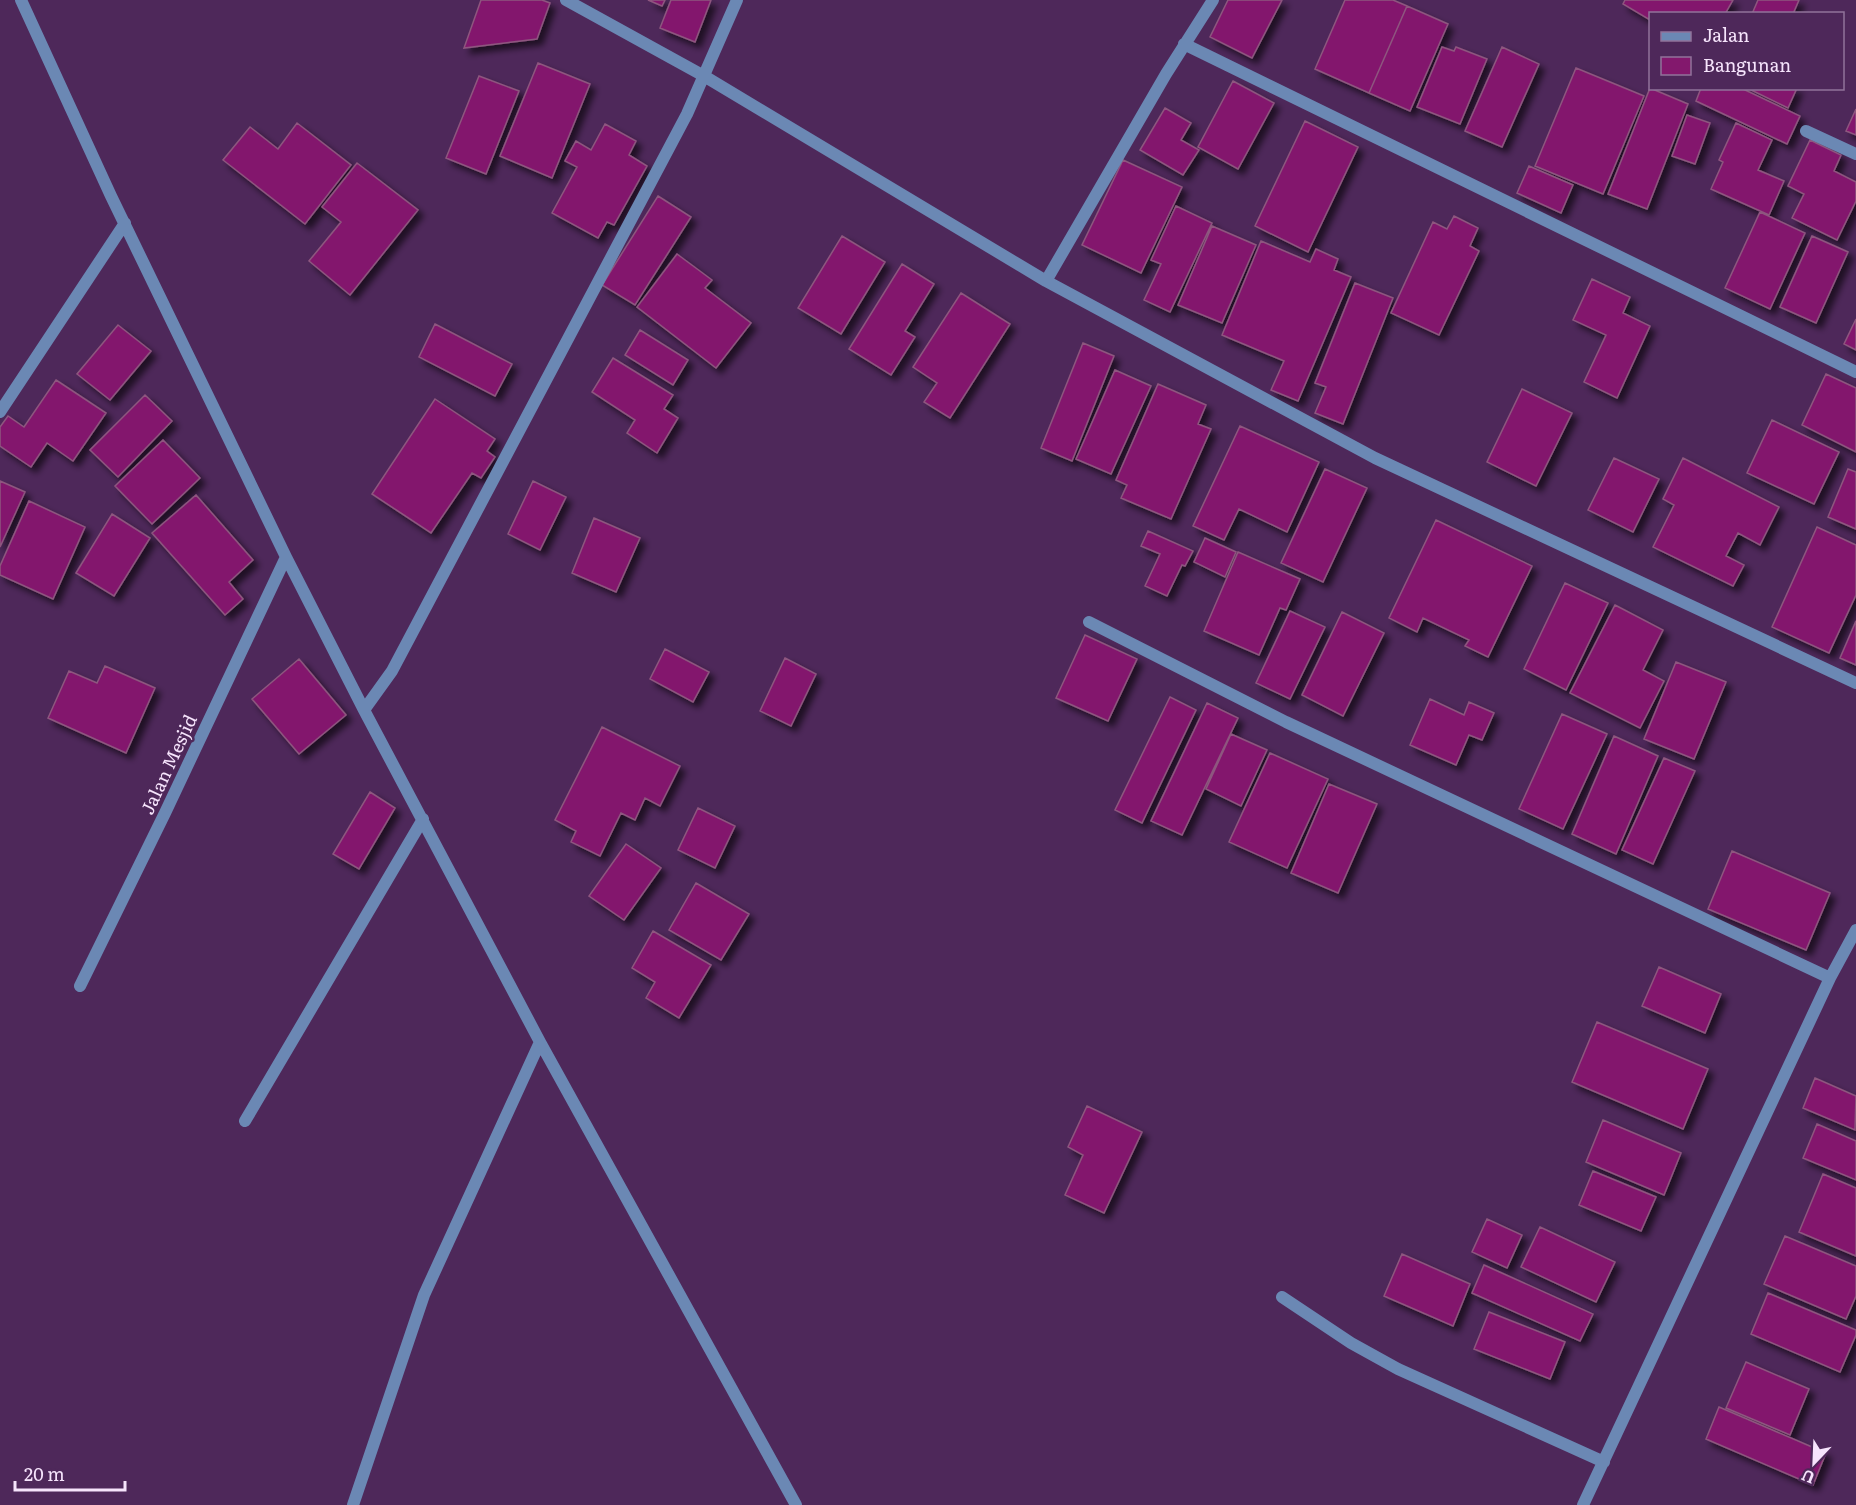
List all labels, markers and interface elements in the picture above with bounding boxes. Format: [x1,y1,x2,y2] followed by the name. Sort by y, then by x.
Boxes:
[1649,12,1844,90] legend
[1703,21,1750,48] text: Jalan
[1703,51,1791,78] text: Bangunan
[133,710,203,818] street label: Jalan Mesjid
[1784,1433,1844,1493] north arrow
[15,1454,124,1492] scale bar
[24,1460,65,1487] text: 20 m
[1797,1464,1818,1491] text: U

